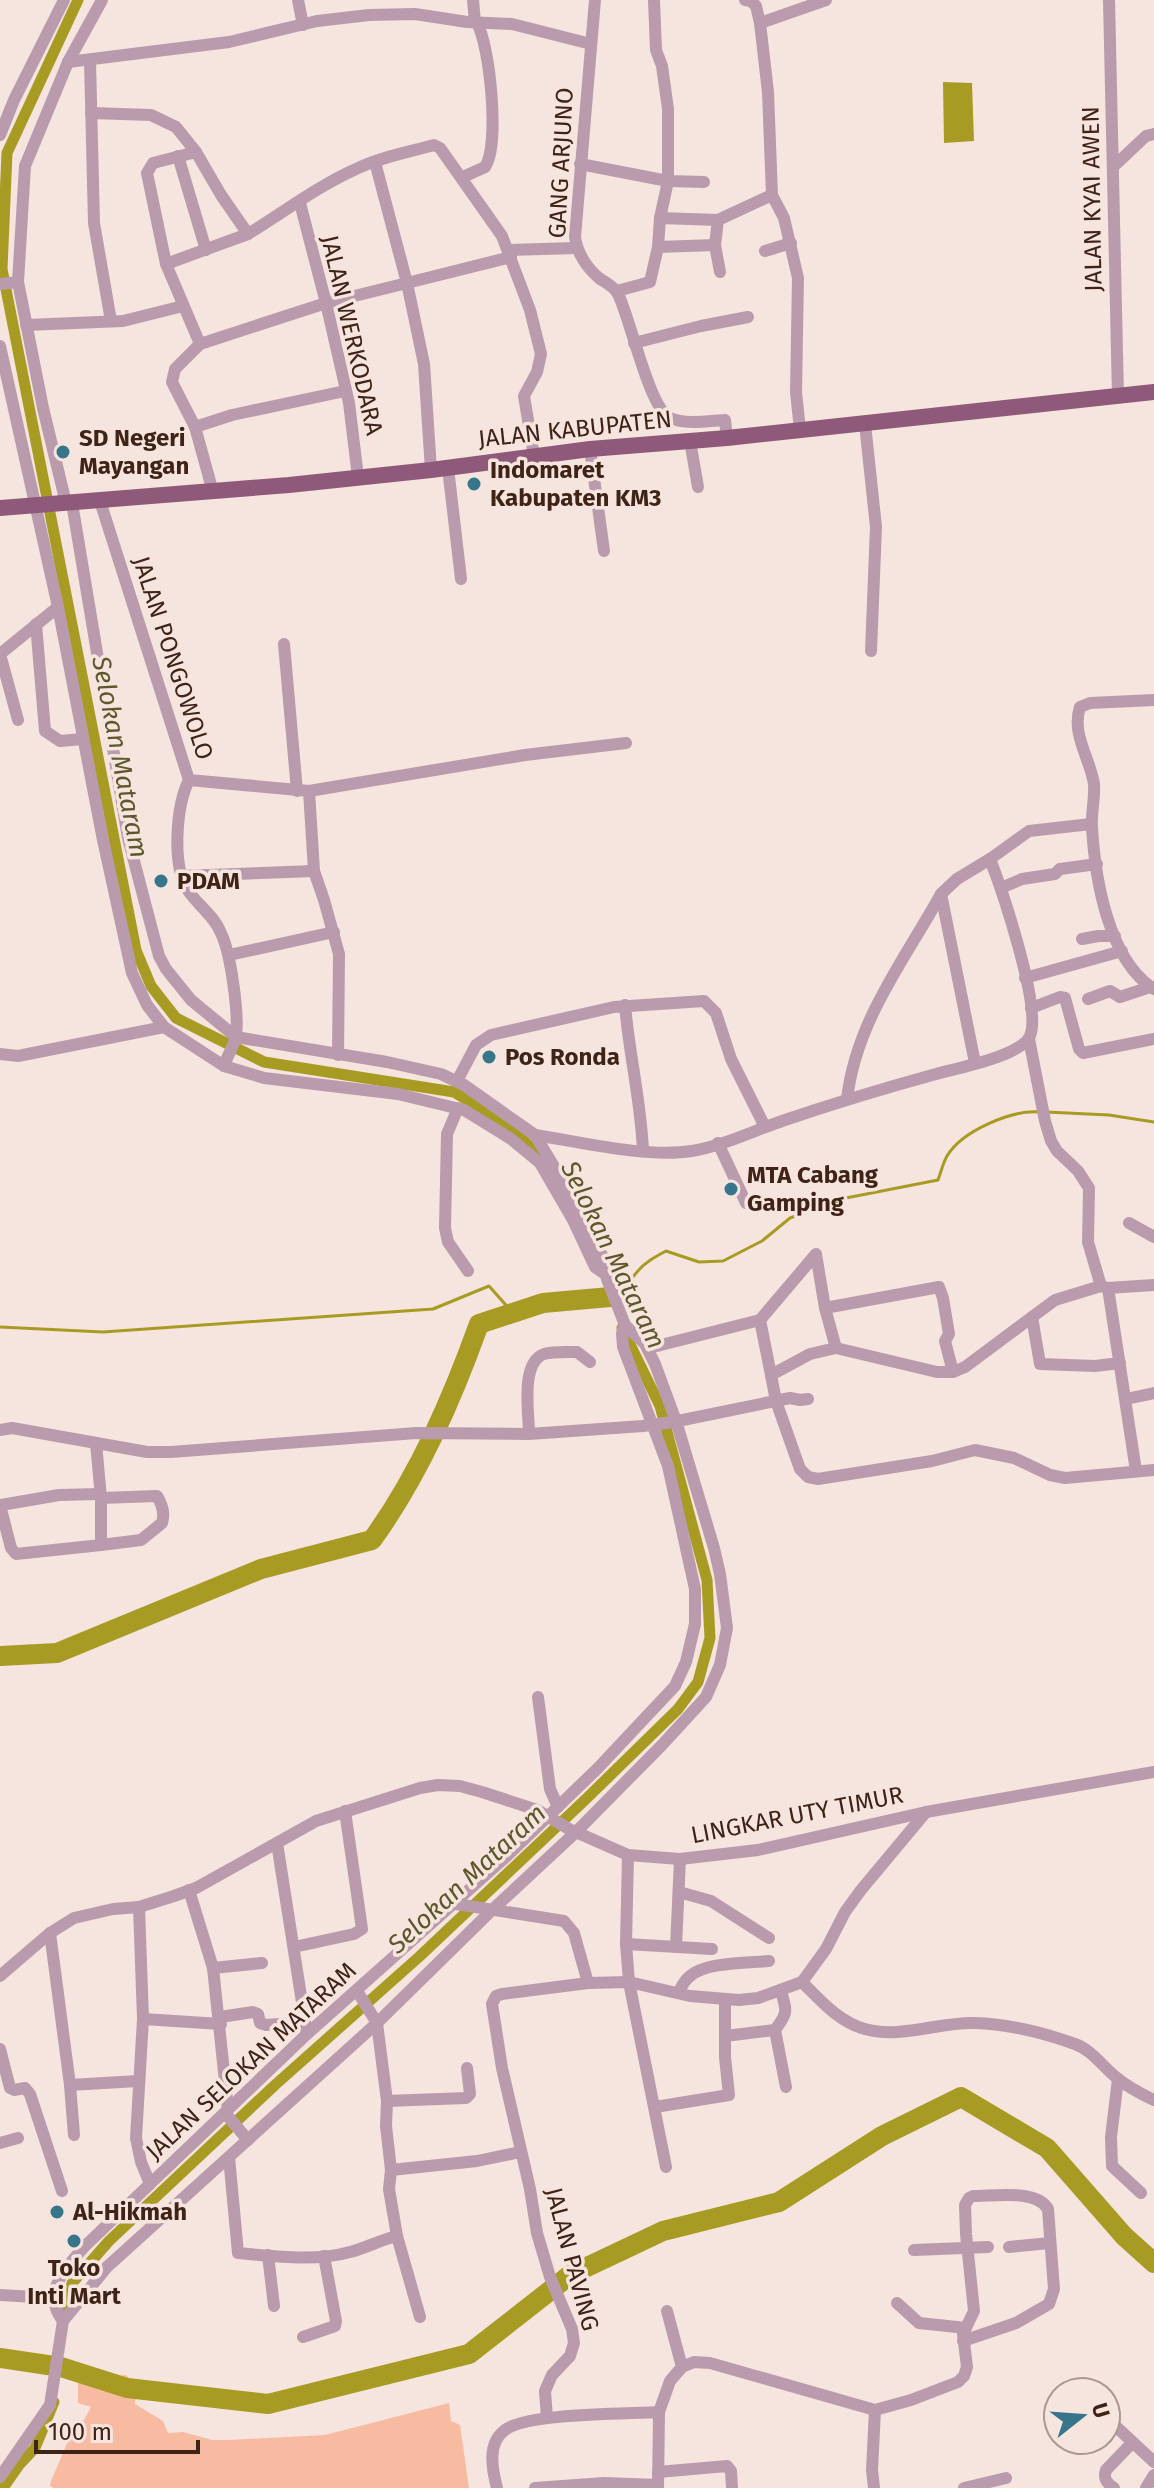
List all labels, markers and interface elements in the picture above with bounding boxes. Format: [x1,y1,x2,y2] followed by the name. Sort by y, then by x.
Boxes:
[543,87,579,239] street label: GANG ARJUNO
[1076,106,1108,292] street label: JALAN KYAI AWEN
[315,232,389,438] street label: JALAN WERKODARA
[477,405,673,453] street label: JALAN KABUPATEN
[79,424,189,480] place label: SD Negeri Mayangan
[54,443,72,461] marker: SD Negeri Mayangan
[490,456,662,512] place label: Indomaret Kabupaten KM3
[465,475,483,493] marker: Indomaret Kabupaten KM3
[127,553,219,763] street label: JALAN PONGOWOLO
[85,652,155,861] water label: Selokan Mataram
[177,867,240,895] place label: PDAM
[152,872,170,890] marker: PDAM
[505,1043,620,1071] place label: Pos Ronda
[480,1048,498,1066] marker: Pos Ronda
[554,1155,672,1354] water label: Selokan Mataram
[747,1161,879,1217] place label: MTA Cabang Gamping
[722,1180,740,1198] marker: MTA Cabang Gamping
[688,1781,906,1849] street label: LINGKAR UTY TIMUR
[381,1798,553,1961] water label: Selokan Mataram
[140,1956,362,2166] street label: JALAN SELOKAN MATARAM
[539,2184,605,2334] street label: JALAN PAVING
[72,2198,187,2226] place label: Al-Hikmah
[48,2203,66,2221] marker: Al-Hikmah
[65,2232,83,2250] marker: Toko Inti Mart
[27,2254,121,2310] place label: Toko Inti Mart
[1042,2376,1122,2456] north arrow
[1086,2400,1116,2421] text: U
[36,2404,198,2454] scale bar
[48,2418,112,2446] text: 100 m

